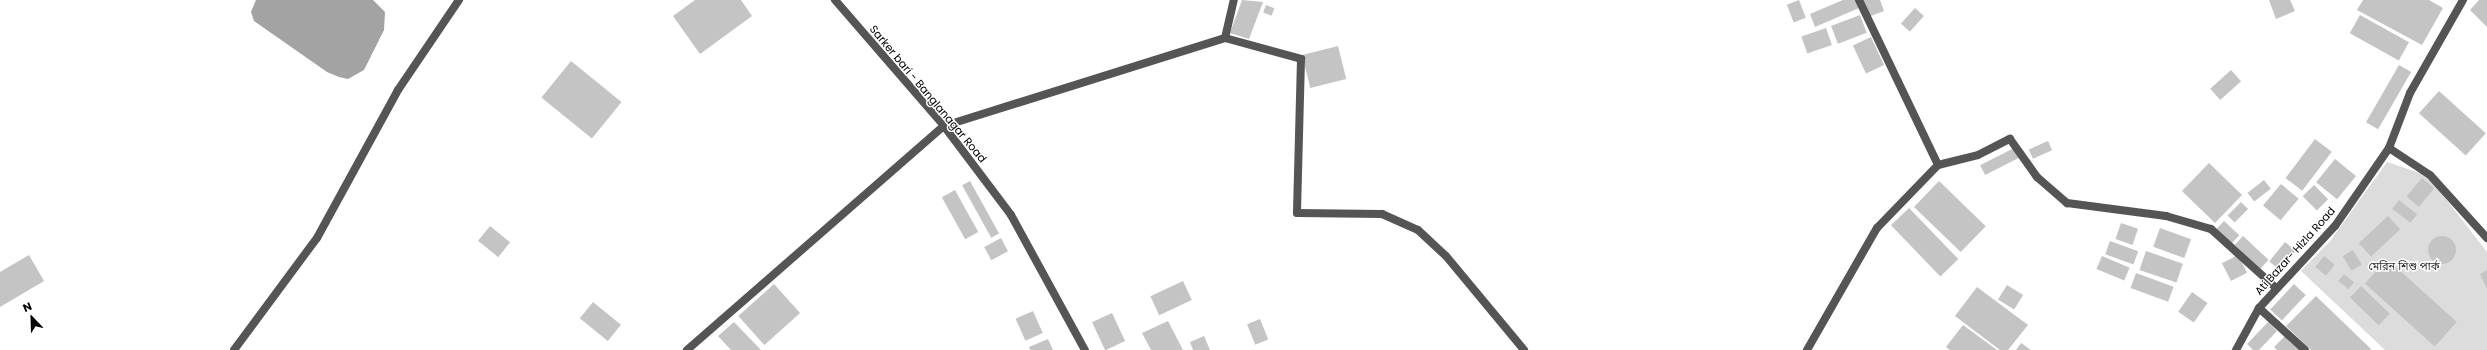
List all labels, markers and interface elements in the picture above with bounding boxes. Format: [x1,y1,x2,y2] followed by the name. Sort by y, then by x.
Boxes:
[867,23,989,165] street label: Sarker bari - Banglanagar Road
[2252,204,2338,298] street label: Ati Bazar- Hizla Road
[2368,259,2440,273] park label: মেরিন শিশু পার্ক
[12,298,52,338] north arrow
[20,298,34,316] text: N

